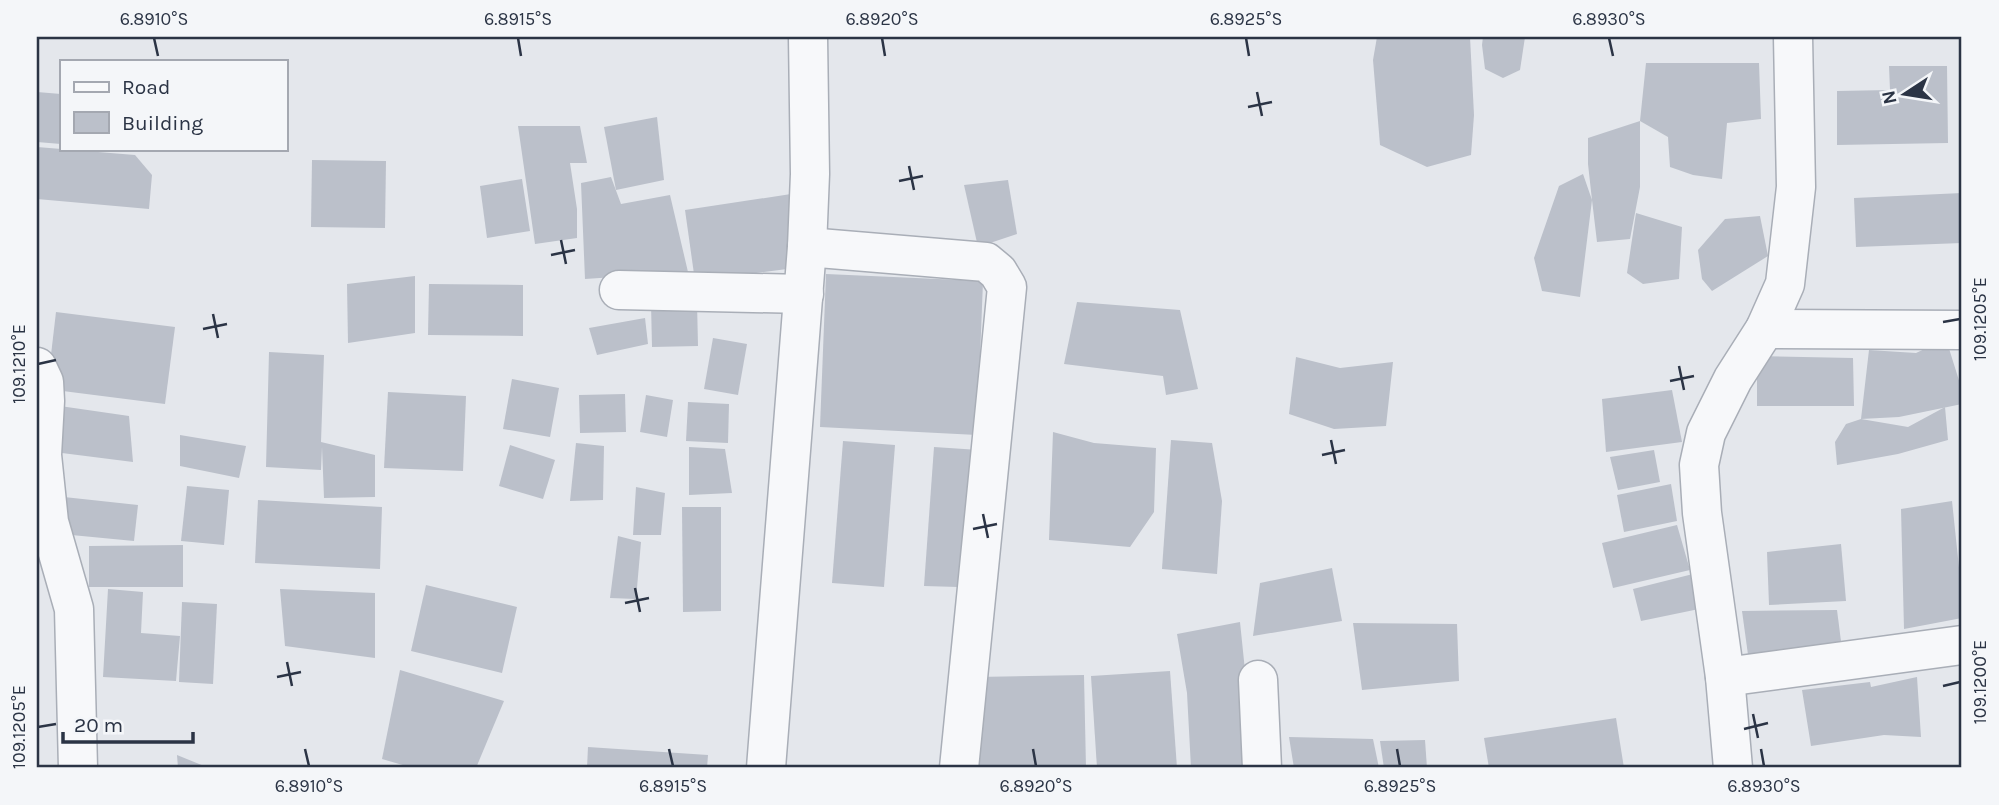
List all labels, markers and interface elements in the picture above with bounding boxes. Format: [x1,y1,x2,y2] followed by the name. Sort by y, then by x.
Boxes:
[120,8,188,30] text: 6.8910°S
[484,8,552,30] text: 6.8915°S
[845,8,919,30] text: 6.8920°S
[1210,8,1282,30] text: 6.8925°S
[1572,8,1646,30] text: 6.8930°S
[60,60,287,150] legend
[1870,60,1940,130] north arrow
[122,75,170,99] text: Road
[1877,88,1902,106] text: N
[122,111,203,135] text: Building
[1969,277,1991,361] text: 109.1205°E
[8,324,30,404] text: 109.1210°E
[1969,640,1991,724] text: 109.1200°E
[8,685,30,769] text: 109.1205°E
[63,700,192,744] scale bar
[74,713,123,737] text: 20 m
[275,775,343,797] text: 6.8910°S
[639,775,707,797] text: 6.8915°S
[999,775,1073,797] text: 6.8920°S
[1364,775,1436,797] text: 6.8925°S
[1727,775,1801,797] text: 6.8930°S

